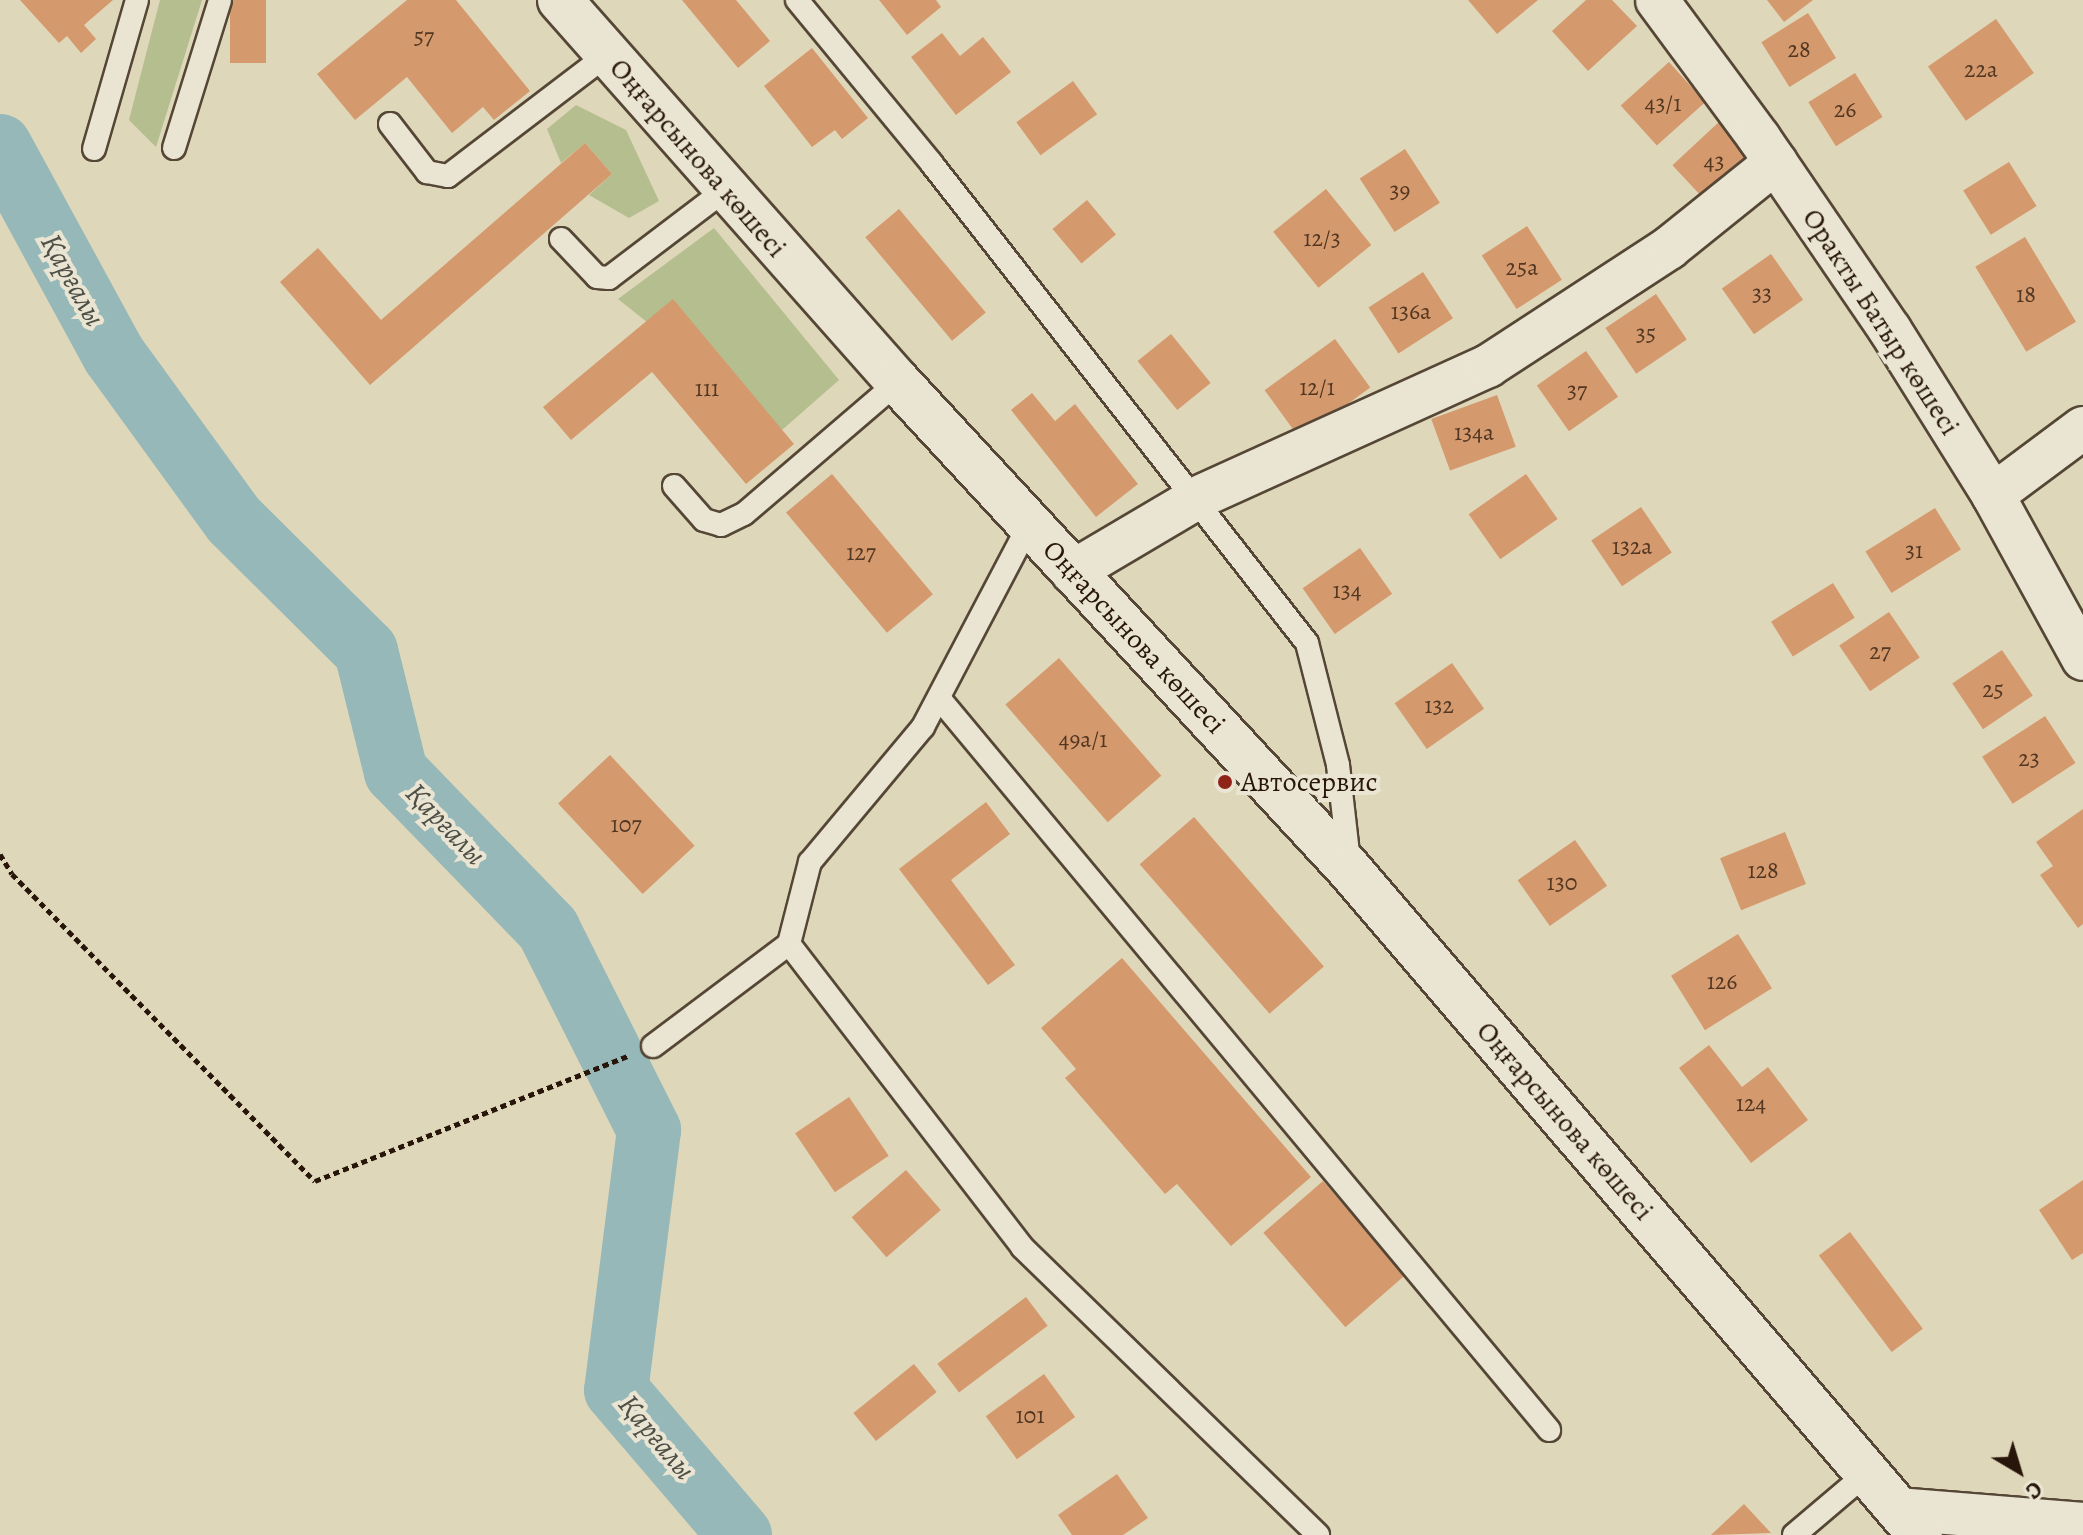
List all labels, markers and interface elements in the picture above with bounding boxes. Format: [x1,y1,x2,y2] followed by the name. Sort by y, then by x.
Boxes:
[414,23,434,51] house number: 57
[1787,36,1811,64] house number: 28
[603,52,793,264] street label: Оңғарсынова көшесі
[1964,56,1998,84] house number: 22а
[1645,90,1681,118] house number: 43/1
[1834,96,1856,124] house number: 26
[1704,148,1724,176] house number: 43
[1390,177,1410,205] house number: 39
[1795,203,1967,441] street label: Оракты Батыр көшесі
[1303,225,1341,253] house number: 12/3
[33,227,113,333] water label: Қарғалы
[1506,254,1538,282] house number: 25а
[1752,280,1772,308] house number: 33
[2016,281,2036,309] house number: 18
[1391,298,1431,326] house number: 136а
[1636,320,1656,348] house number: 35
[1299,374,1335,402] house number: 12/1
[695,375,719,403] house number: 111
[1567,377,1587,405] house number: 37
[1454,419,1494,447] house number: 134а
[1036,533,1232,741] street label: Оңғарсынова көшесі
[1612,533,1652,561] house number: 132а
[1905,537,1923,565] house number: 31
[846,539,876,567] house number: 127
[1332,577,1362,605] house number: 134
[1869,638,1891,666] house number: 27
[1982,676,2004,704] house number: 25
[1424,692,1454,720] house number: 132
[1059,726,1107,754] house number: 49а/1
[2018,745,2040,773] house number: 23
[1241,765,1378,799] place label: Автосервис
[1216,773,1234,791] marker: Автосервис
[398,775,494,873] water label: Қарғалы
[610,811,642,839] house number: 107
[1747,857,1779,885] house number: 128
[1547,869,1577,897] house number: 130
[1707,968,1737,996] house number: 126
[1470,1015,1660,1227] street label: Оңғарсынова көшесі
[1736,1090,1766,1118] house number: 124
[611,1387,703,1487] water label: Қарғалы
[1015,1402,1045,1430] house number: 101
[1979,1431,2059,1511] north arrow
[2019,1474,2048,1506] text: С

